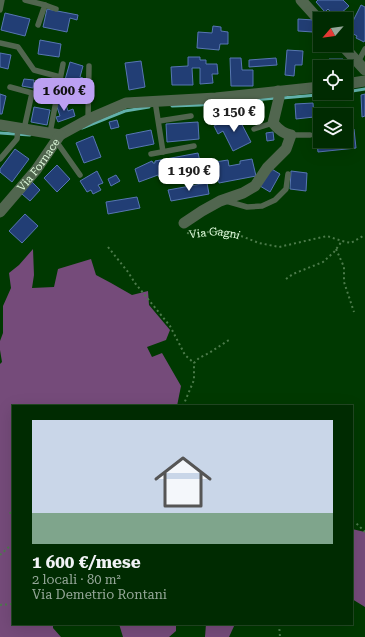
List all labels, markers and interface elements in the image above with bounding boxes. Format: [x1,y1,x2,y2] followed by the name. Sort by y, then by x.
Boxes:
[313,12,353,52] north arrow
[313,12,353,148] map controls
[313,60,353,100] button: locate
[27,78,101,112] pin: 1 600 €
[43,83,85,98] text: 1 600 €
[197,99,271,133] pin: 3 150 €
[213,104,255,119] text: 3 150 €
[313,108,353,148] button: layers
[14,136,62,194] street label: Via Fornace
[152,158,226,192] pin: 1 190 €
[168,163,210,178] text: 1 190 €
[188,224,243,242] street label: Via Gagni
[147,446,219,518] icon: home
[32,552,141,572] text: 1 600 €/mese
[32,572,121,587] text: 2 locali · 80 m²
[32,587,167,602] text: Via Demetrio Rontani

